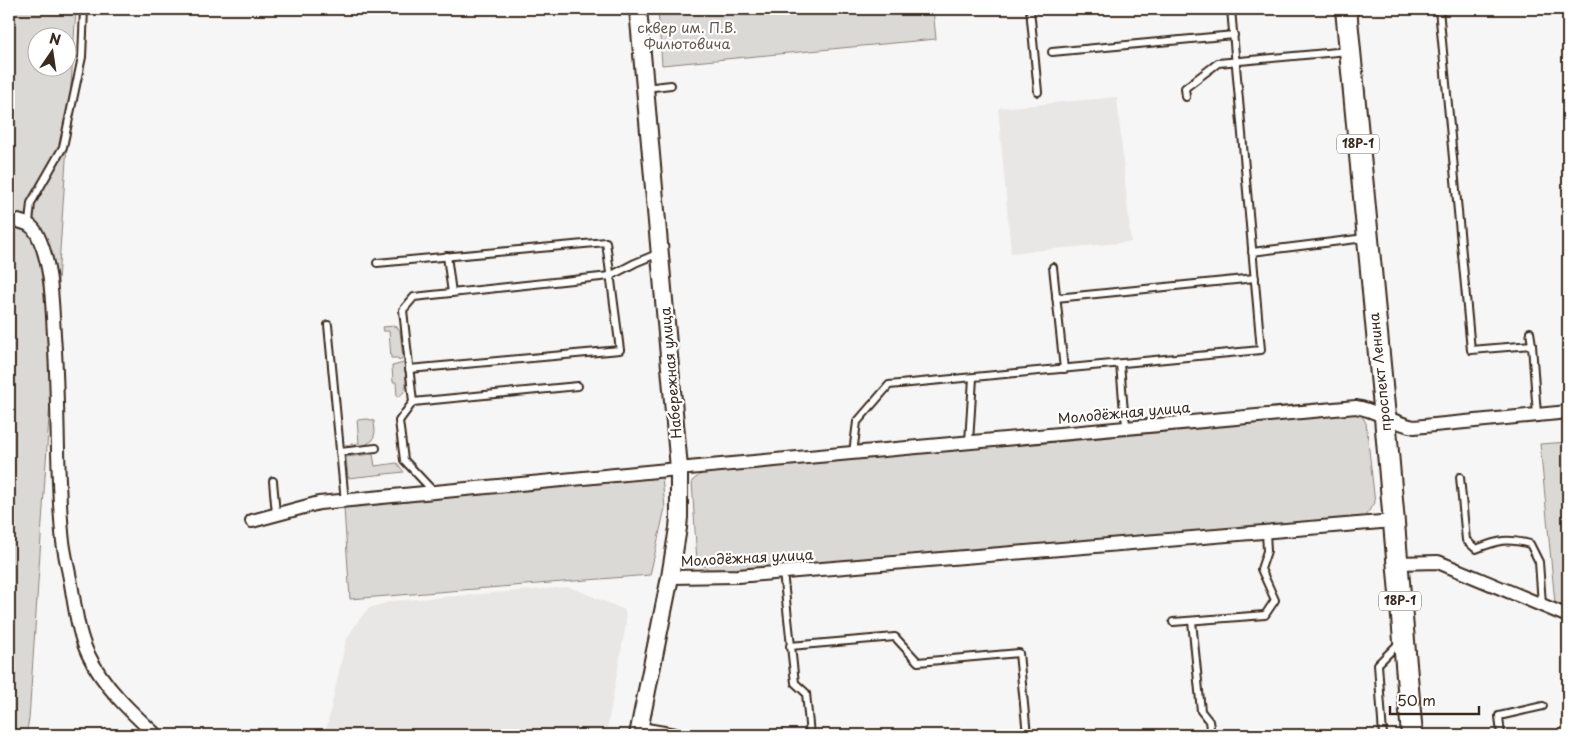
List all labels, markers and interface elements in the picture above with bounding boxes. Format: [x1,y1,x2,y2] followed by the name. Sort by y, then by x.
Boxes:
[637,17,737,54] park label: сквер им. П.В. Филютовича
[47,27,63,50] text: N
[28,28,78,78] north arrow
[1337,134,1379,154] road number: 18Р-1
[654,306,687,440] street label: Набережная улица
[1363,311,1396,432] street label: проспект Ленина
[1057,396,1191,429] street label: Молодёжная улица
[680,544,814,571] street label: Молодёжная улица
[1379,592,1421,610] road number: 18Р-1
[1390,684,1478,716] scale bar
[1397,688,1436,711] text: 50 m

